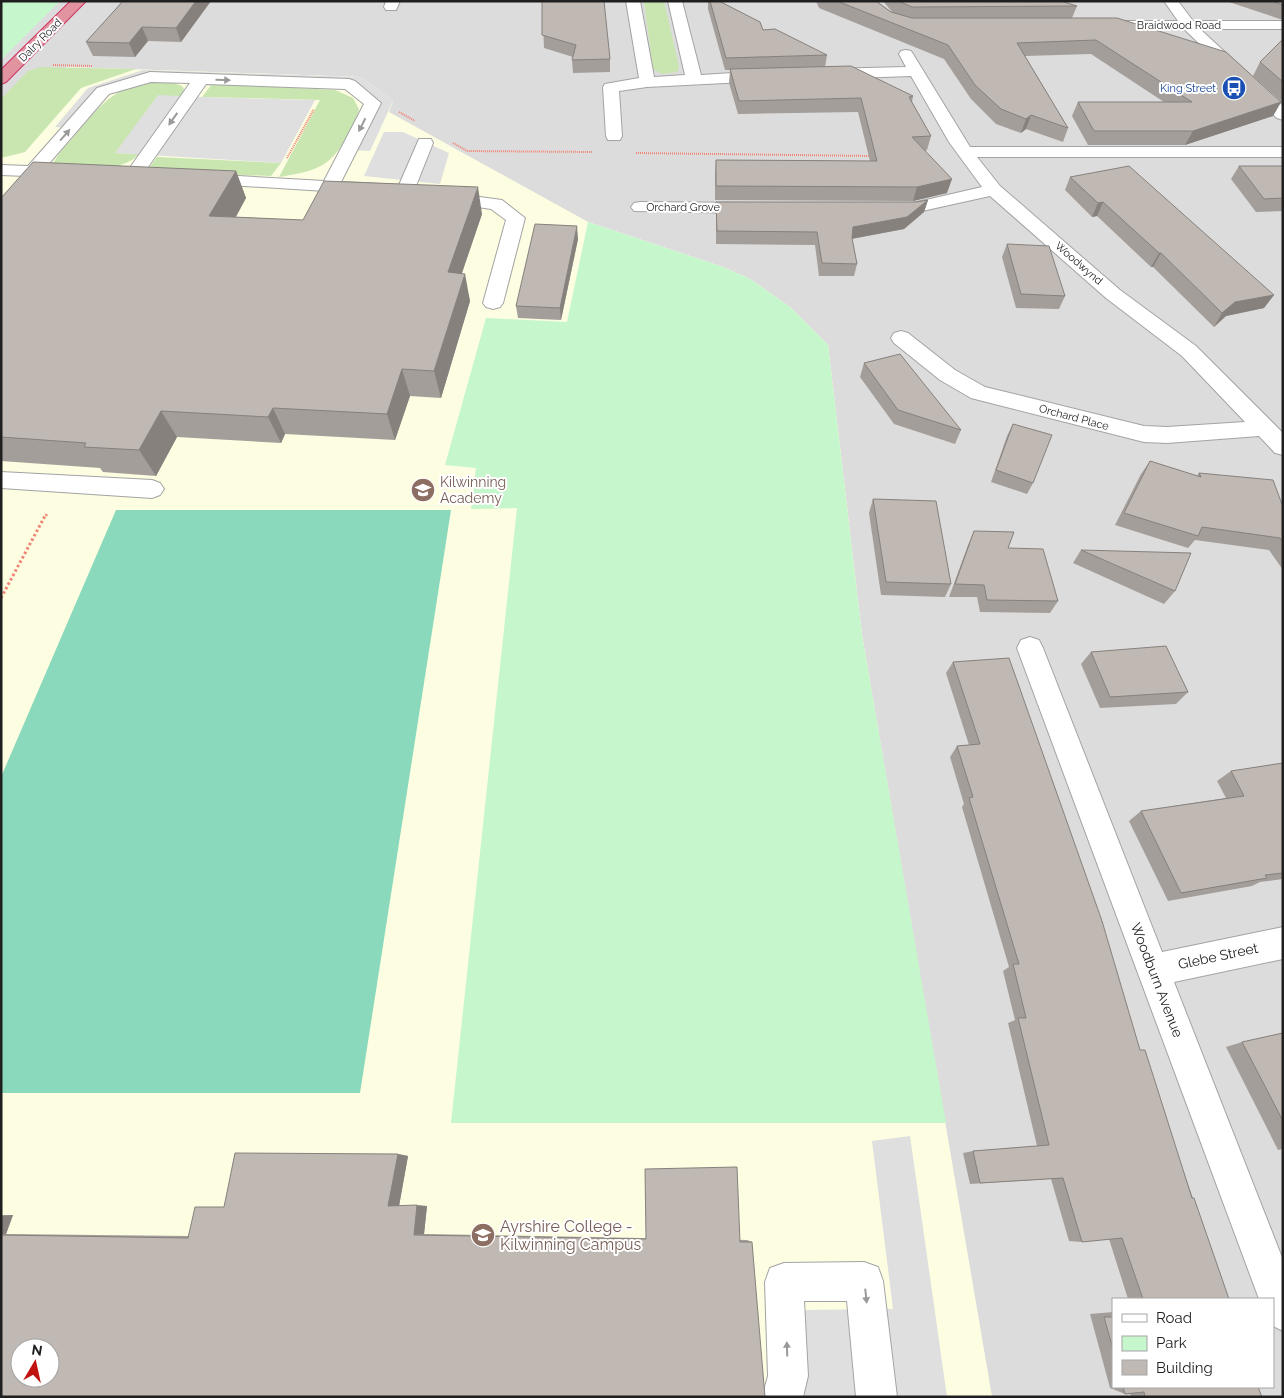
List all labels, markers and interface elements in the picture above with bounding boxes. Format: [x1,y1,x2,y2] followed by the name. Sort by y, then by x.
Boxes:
[16,16,65,65] street label: Dalry Road
[1137,19,1221,32] street label: Braidwood Road
[1221,75,1247,101] bus stop icon: King Street
[216,76,232,84] one-way arrow
[1160,82,1216,95] place label: King Street
[168,112,178,126] one-way arrow
[358,117,366,132] one-way arrow
[60,128,71,141] one-way arrow
[646,201,720,214] street label: Orchard Grove
[1052,239,1105,288] street label: Woodwynd
[1037,402,1111,433] street label: Orchard Place
[440,474,506,506] place label: Kilwinning Academy
[410,477,436,503] school or university icon: Kilwinning Academy
[1128,920,1186,1040] street label: Woodburn Avenue
[1177,940,1260,972] street label: Glebe Street
[500,1217,642,1254] place label: Ayrshire College - Kilwinning Campus
[470,1222,496,1248] school or university icon: Ayrshire College - Kilwinning Campus
[862,1288,870,1304] one-way arrow
[1112,1298,1274,1388] legend
[1156,1309,1192,1327] text: Road
[1156,1334,1187,1352] text: Park
[10,1338,60,1388] north arrow
[31,1341,44,1359] text: N
[782,1341,790,1357] one-way arrow
[1156,1359,1213,1377] text: Building

